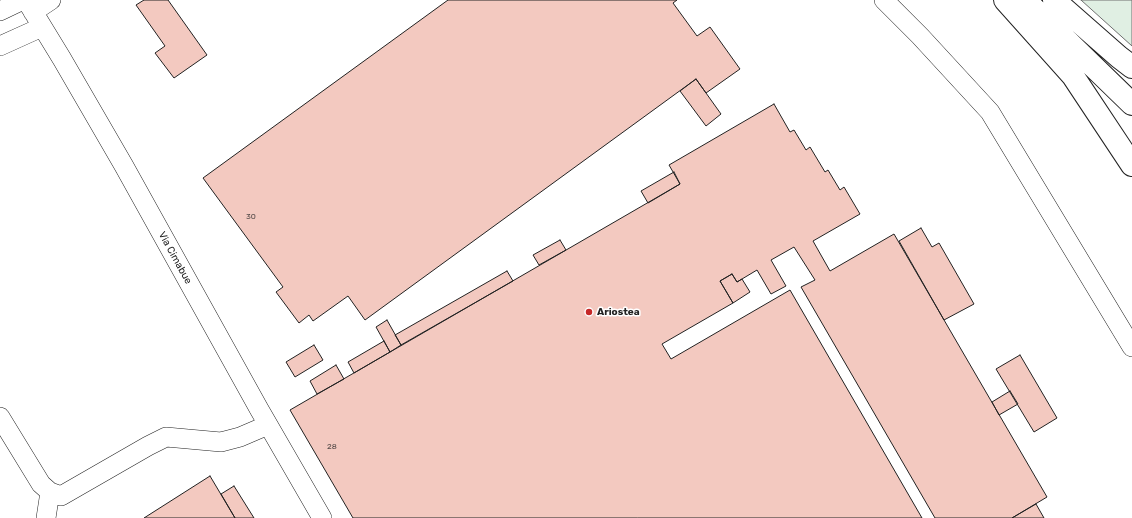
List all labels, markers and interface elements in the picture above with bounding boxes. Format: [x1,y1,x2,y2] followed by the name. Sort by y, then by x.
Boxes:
[246,212,256,222] house number: 30
[156,230,194,286] street label: Via Cimabue
[597,306,640,318] place label: Ariostea
[584,307,594,317] marker: Ariostea
[327,442,337,452] house number: 28

